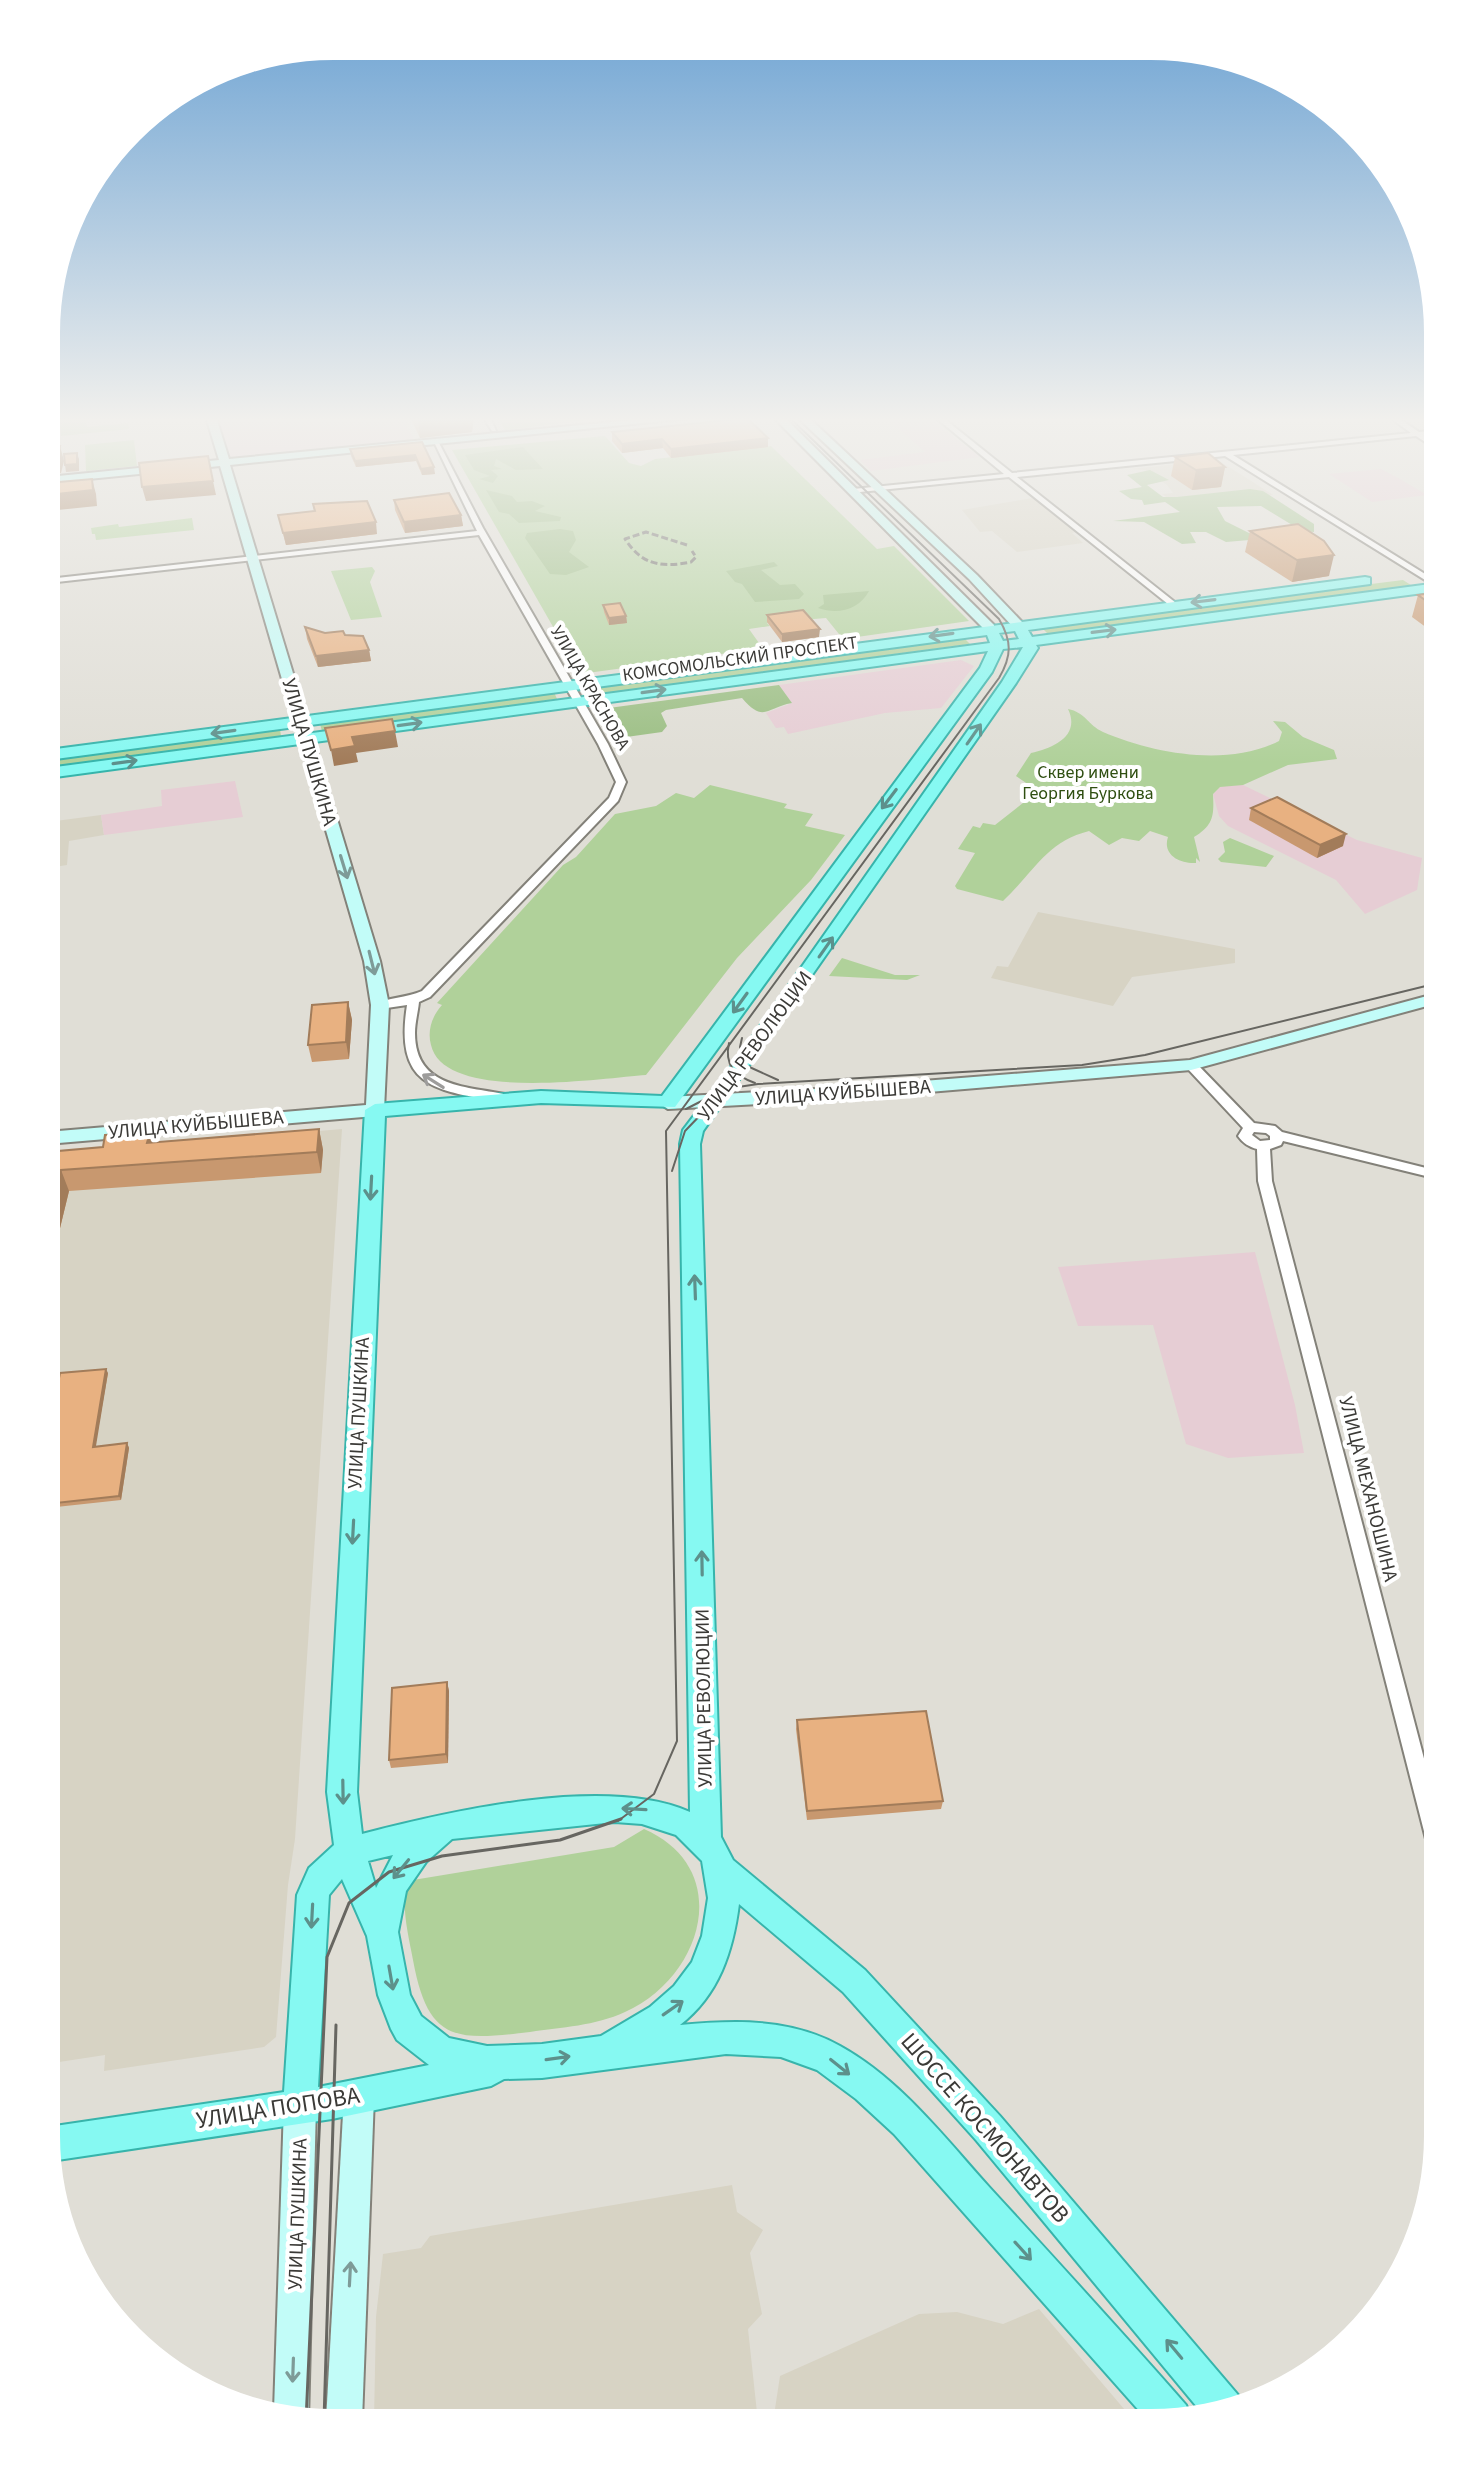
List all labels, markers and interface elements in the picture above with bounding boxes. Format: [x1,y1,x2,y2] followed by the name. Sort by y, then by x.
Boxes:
[1191,594,1217,609] one-way arrow
[544,621,636,755] street label: УЛИЦА КРАСНОВА
[1091,623,1116,638] one-way arrow
[929,628,954,643] one-way arrow
[621,630,859,688] street label: КОМСОМОЛЬСКИЙ ПРОСПЕКТ
[275,675,343,829] street label: УЛИЦА ПУШКИНА
[641,683,666,698] one-way arrow
[397,716,422,731] one-way arrow
[966,723,982,745] one-way arrow
[211,725,236,740] one-way arrow
[112,754,137,769] one-way arrow
[1022,760,1154,806] park label: Сквер имени Георгия Буркова
[881,788,898,810] one-way arrow
[337,854,352,879] one-way arrow
[818,937,834,959] one-way arrow
[366,950,381,975] one-way arrow
[691,965,819,1127] street label: УЛИЦА РЕВОЛЮЦИИ
[732,992,749,1013] one-way arrow
[423,1072,445,1089] one-way arrow
[754,1073,932,1113] street label: УЛИЦА КУЙБЫШЕВА
[107,1103,285,1147] street label: УЛИЦА КУЙБЫШЕВА
[363,1174,378,1201] one-way arrow
[687,1274,702,1301] one-way arrow
[341,1336,377,1490] street label: УЛИЦА ПУШКИНА
[1331,1394,1405,1585] street label: УЛИЦА МЕХАНОШИНА
[346,1518,361,1545] one-way arrow
[694,1550,709,1577] one-way arrow
[688,1608,720,1788] street label: УЛИЦА РЕВОЛЮЦИИ
[335,1778,351,1805] one-way arrow
[622,1801,648,1816] one-way arrow
[392,1859,410,1879] one-way arrow
[304,1902,319,1929] one-way arrow
[384,1964,399,1990] one-way arrow
[662,2000,683,2017] one-way arrow
[892,2025,1078,2231] street label: ШОССЕ КОСМОНАВТОВ
[545,2050,570,2065] one-way arrow
[830,2058,850,2076] one-way arrow
[194,2078,362,2138] street label: УЛИЦА ПОПОВА
[281,2138,315,2290] street label: УЛИЦА ПУШКИНА
[1014,2241,1032,2261] one-way arrow
[343,2261,358,2288] one-way arrow
[1165,2339,1183,2360] one-way arrow
[285,2356,300,2383] one-way arrow

